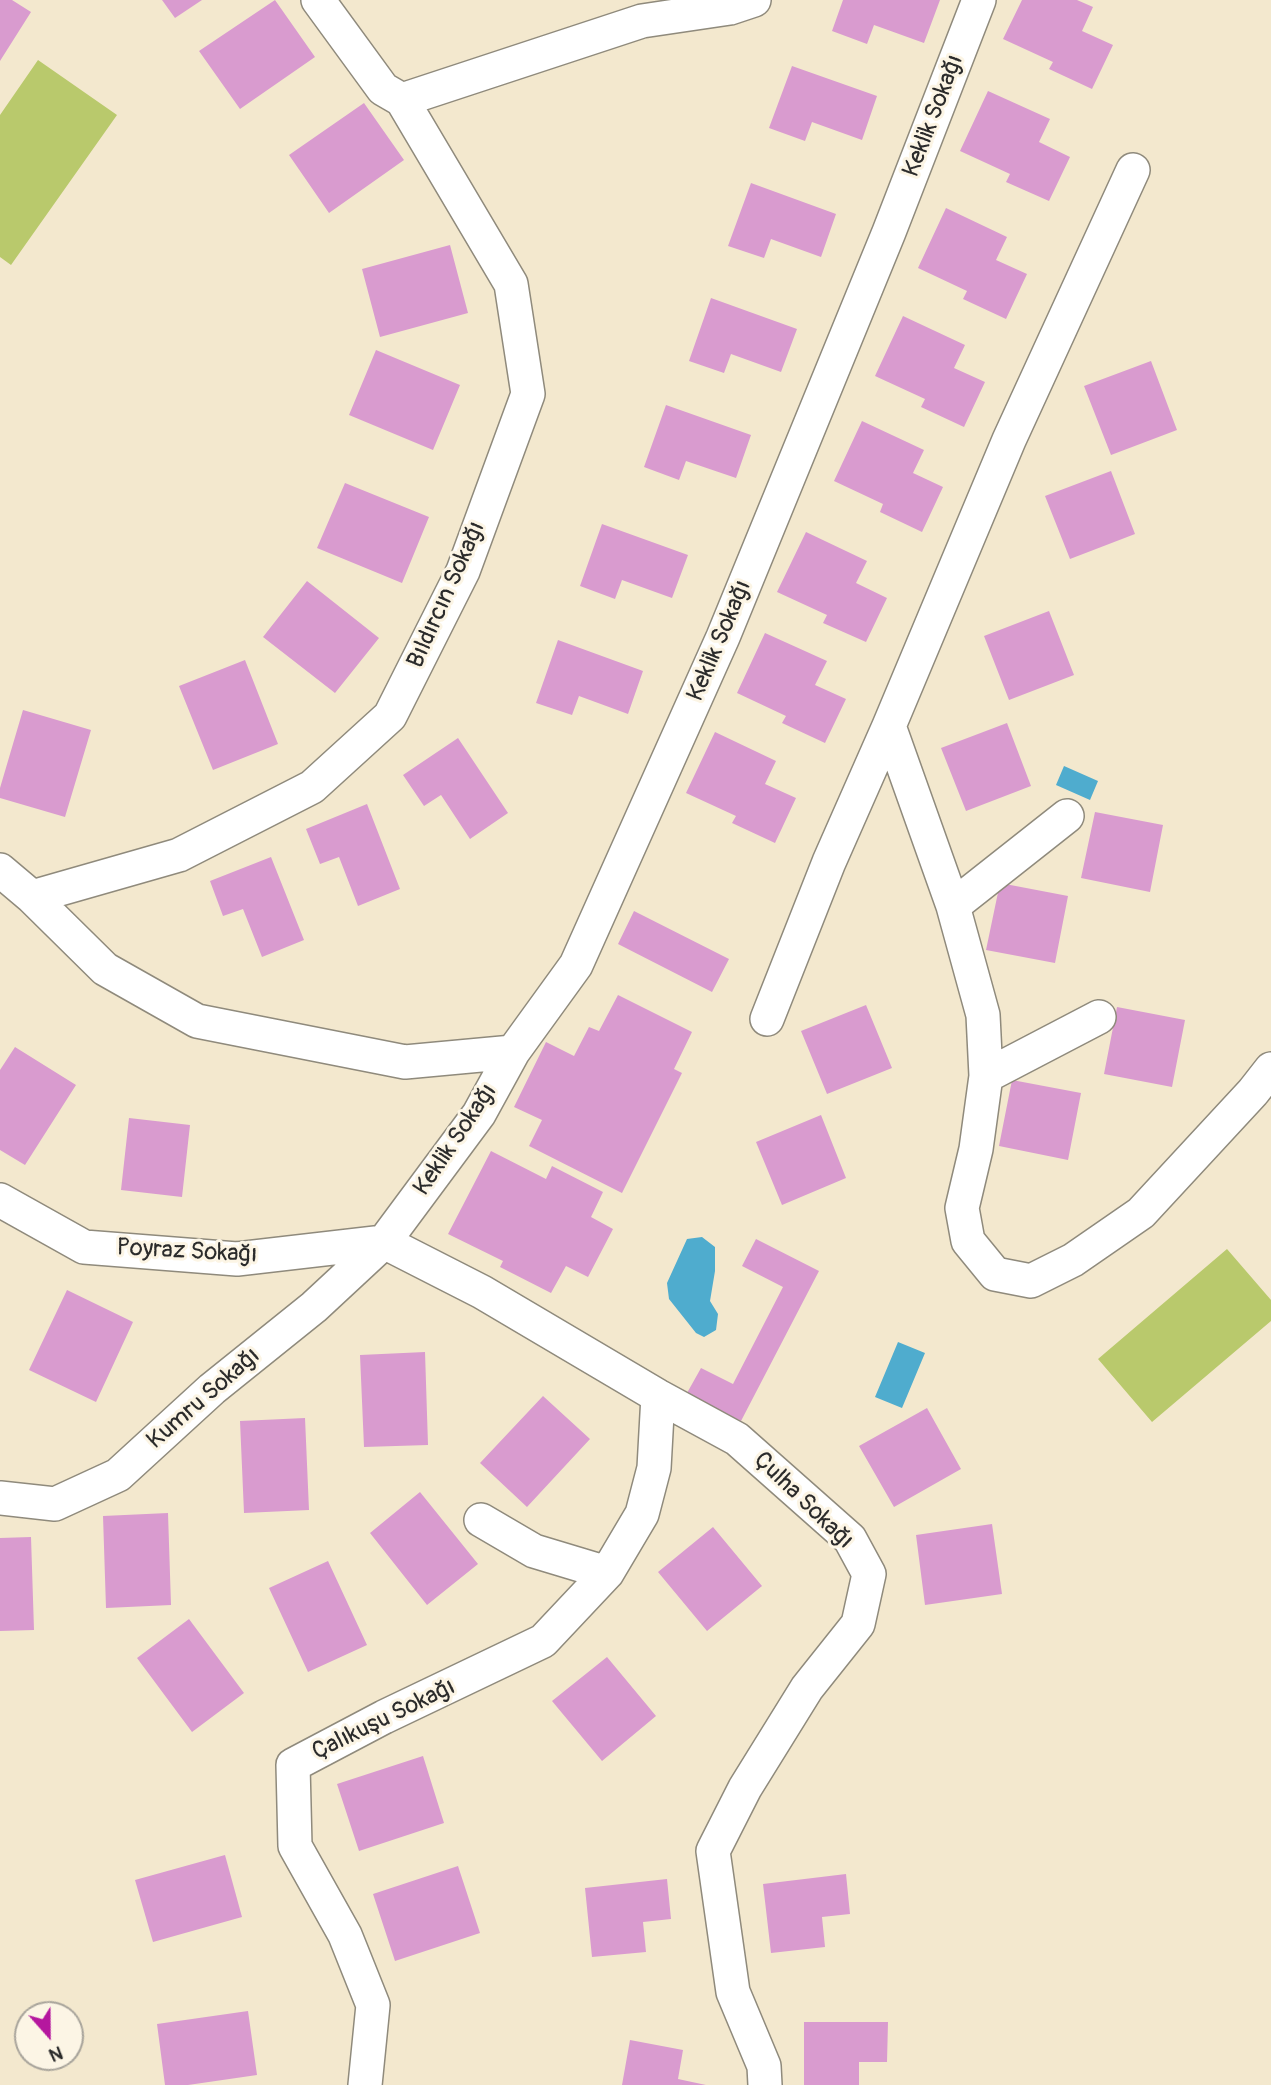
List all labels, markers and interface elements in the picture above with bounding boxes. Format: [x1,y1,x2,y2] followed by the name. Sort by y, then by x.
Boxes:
[898,51,970,181] street label: Keklik Sokağı
[402,517,492,673] street label: Bıldırcın Sokağı
[682,576,758,706] street label: Keklik Sokağı
[408,1079,504,1201] street label: Keklik Sokağı
[116,1234,258,1270] street label: Poyraz Sokağı
[142,1342,266,1456] street label: Kumru Sokağı
[747,1446,859,1556] street label: Çulha Sokağı
[308,1673,460,1767] street label: Çalıkuşu Sokağı
[14,2001,84,2071] north arrow
[46,2040,66,2067] text: N

